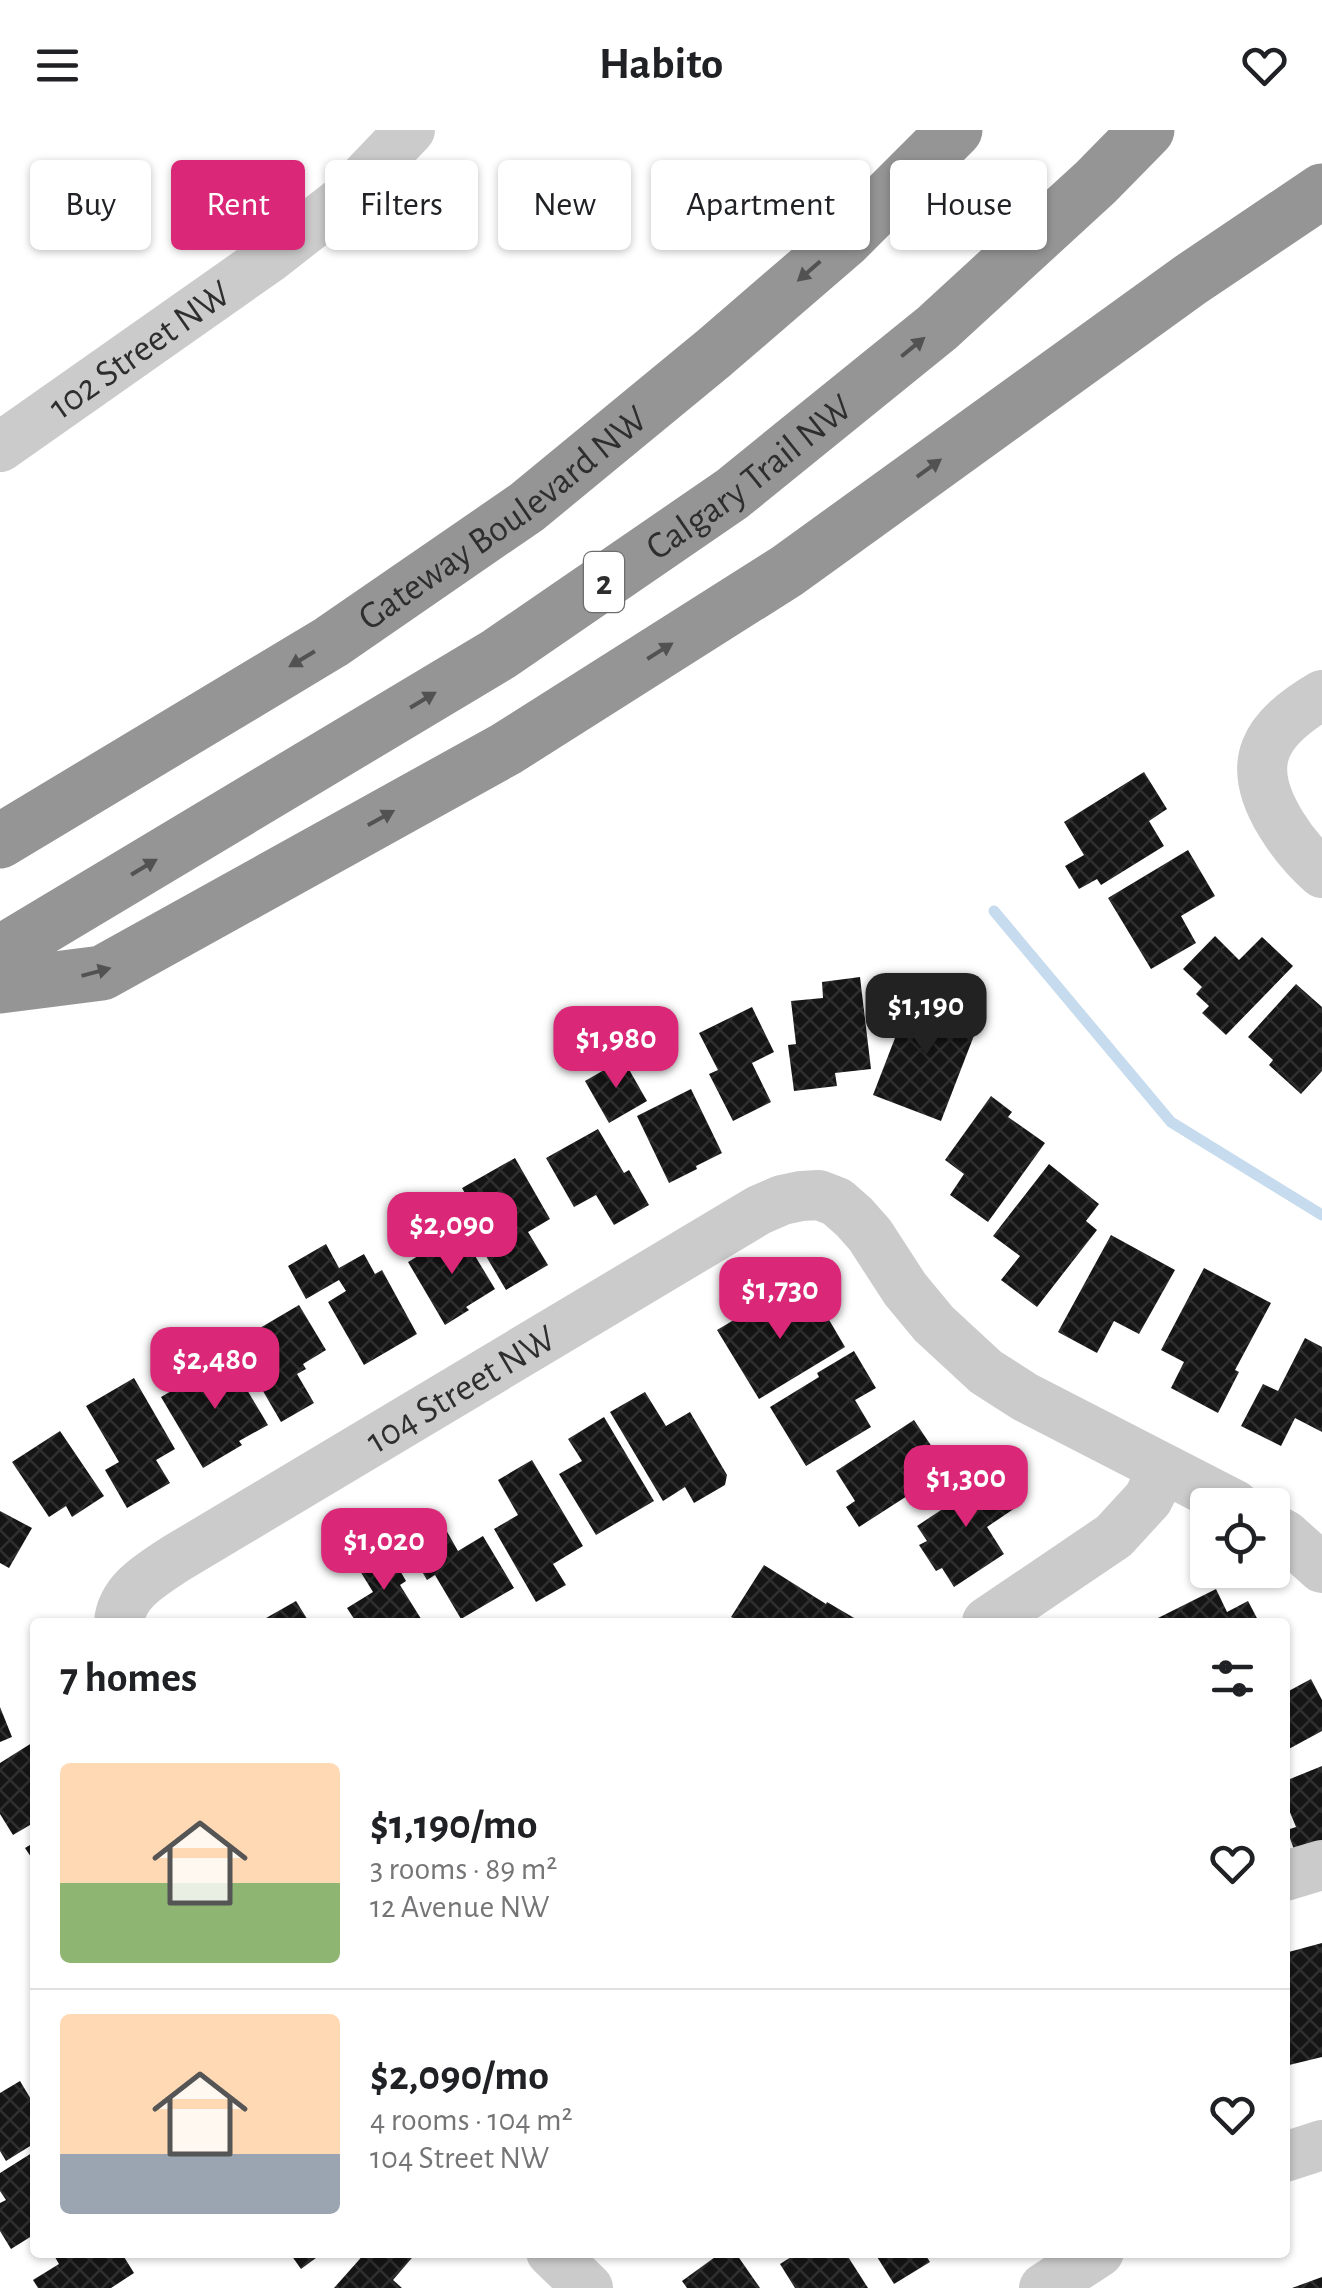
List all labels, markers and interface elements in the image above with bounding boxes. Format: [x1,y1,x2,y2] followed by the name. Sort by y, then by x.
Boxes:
[30,38,85,93] icon: menu
[1237,38,1292,93] icon: heart
[599,42,723,87] text: Habito
[30,160,151,250] chip: Buy
[171,160,305,250] chip: Rent
[325,160,478,250] chip: Filters
[498,160,631,250] chip: New
[651,160,870,250] chip: Apartment
[890,160,1047,250] chip: House
[797,260,822,281] one-way arrow
[43,274,238,427] street label: 102 Street NW
[900,337,926,358] one-way arrow
[640,388,860,568] street label: Calgary Trail NW
[352,400,655,638] street label: Gateway Boulevard NW
[916,459,942,478] one-way arrow
[584,552,624,612] road number: 2
[646,643,674,660] one-way arrow
[288,650,316,668] one-way arrow
[409,692,437,709] one-way arrow
[367,809,396,826] one-way arrow
[130,859,158,876] one-way arrow
[81,963,112,979] one-way arrow
[845,973,1007,1058] pin: $1,190
[888,989,964,1021] text: $1,190
[535,1006,697,1091] pin: $1,980
[575,1022,657,1054] text: $1,980
[371,1192,533,1277] pin: $2,090
[409,1208,495,1240] text: $2,090
[699,1257,861,1342] pin: $1,730
[741,1273,819,1305] text: $1,730
[360,1319,563,1461] street label: 104 Street NW
[134,1327,296,1412] pin: $2,480
[172,1343,258,1375] text: $2,480
[885,1445,1047,1530] pin: $1,300
[926,1461,1006,1493] text: $1,300
[1190,1488,1290,1588] map controls
[1190,1488,1290,1588] button: locate
[303,1508,465,1593] pin: $1,020
[343,1524,425,1556] text: $1,020
[1205,1651,1260,1706] icon: filters
[60,1657,197,1699] text: 7 homes
[140,1803,260,1923] icon: home
[370,1804,538,1846] text: $1,190/mo
[1205,1836,1260,1891] icon: heart
[370,1853,557,1885] text: 3 rooms · 89 m²
[370,1891,549,1923] text: 12 Avenue NW
[140,2054,260,2174] icon: home
[370,2055,549,2097] text: $2,090/mo
[1205,2087,1260,2142] icon: heart
[370,2104,573,2136] text: 4 rooms · 104 m²
[370,2142,549,2174] text: 104 Street NW

